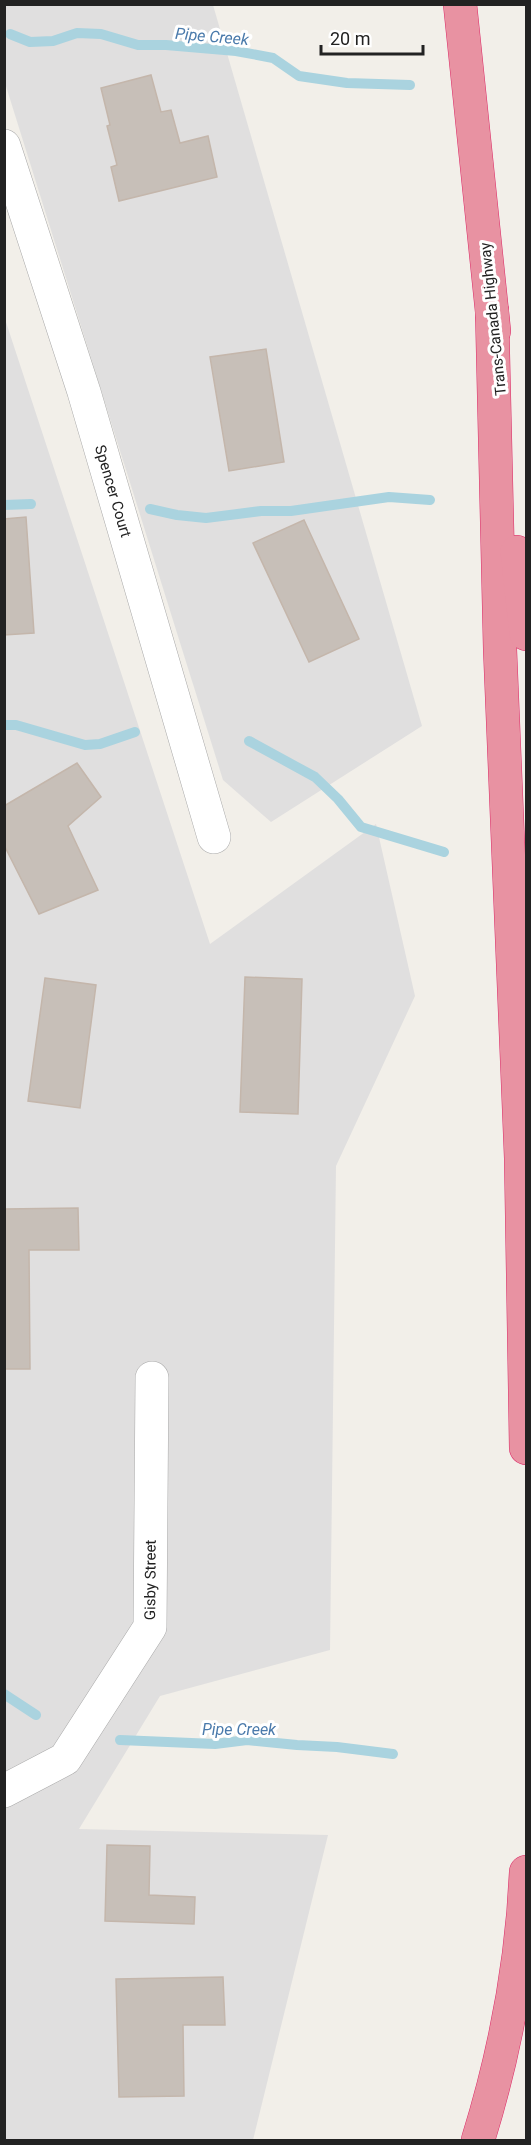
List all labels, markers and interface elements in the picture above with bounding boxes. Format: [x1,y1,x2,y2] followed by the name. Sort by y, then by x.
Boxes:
[321,18,423,56] scale bar
[174,24,251,49] water label: Pipe Creek
[330,28,370,49] text: 20 m
[476,242,510,396] street label: Trans-Canada Highway
[91,443,135,539] street label: Spencer Court
[141,1540,160,1620] street label: Gisby Street
[202,1720,277,1739] water label: Pipe Creek

